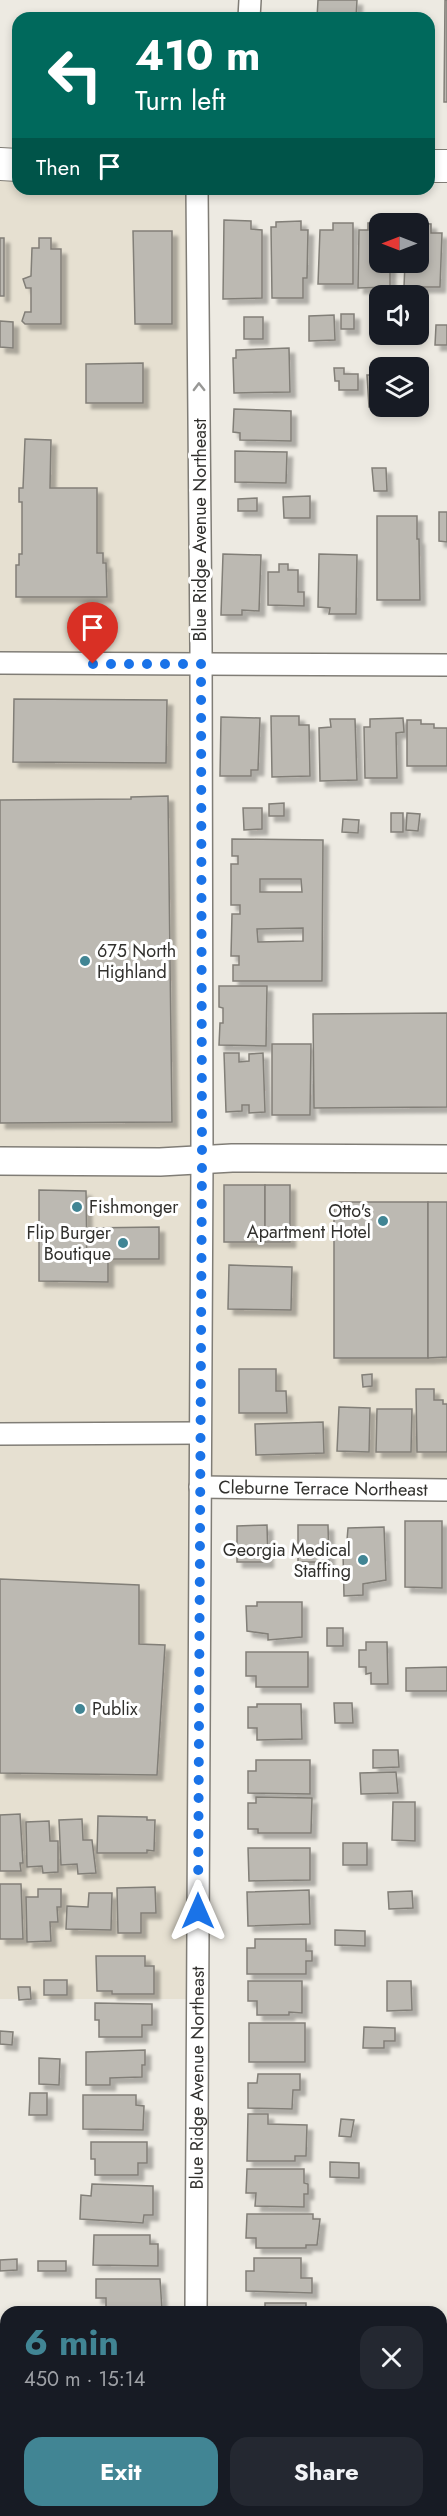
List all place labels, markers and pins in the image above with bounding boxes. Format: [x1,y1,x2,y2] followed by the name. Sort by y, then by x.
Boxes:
[67,602,118,664] pin
[97,938,176,985] place label: 675 North Highland
[78,954,92,968] marker: 675 North Highland
[89,1194,179,1220] place label: Fishmonger
[247,1198,371,1245] place label: Otto's Apartment Hotel
[70,1200,84,1214] marker: Fishmonger
[376,1214,390,1228] marker: Otto's Apartment Hotel
[26,1220,112,1267] place label: Flip Burger Boutique
[116,1236,130,1250] marker: Flip Burger Boutique
[223,1537,351,1584] place label: Georgia Medical Staffing
[356,1553,370,1567] marker: Georgia Medical Staffing
[92,1696,138,1722] place label: Publix
[73,1702,87,1716] marker: Publix

